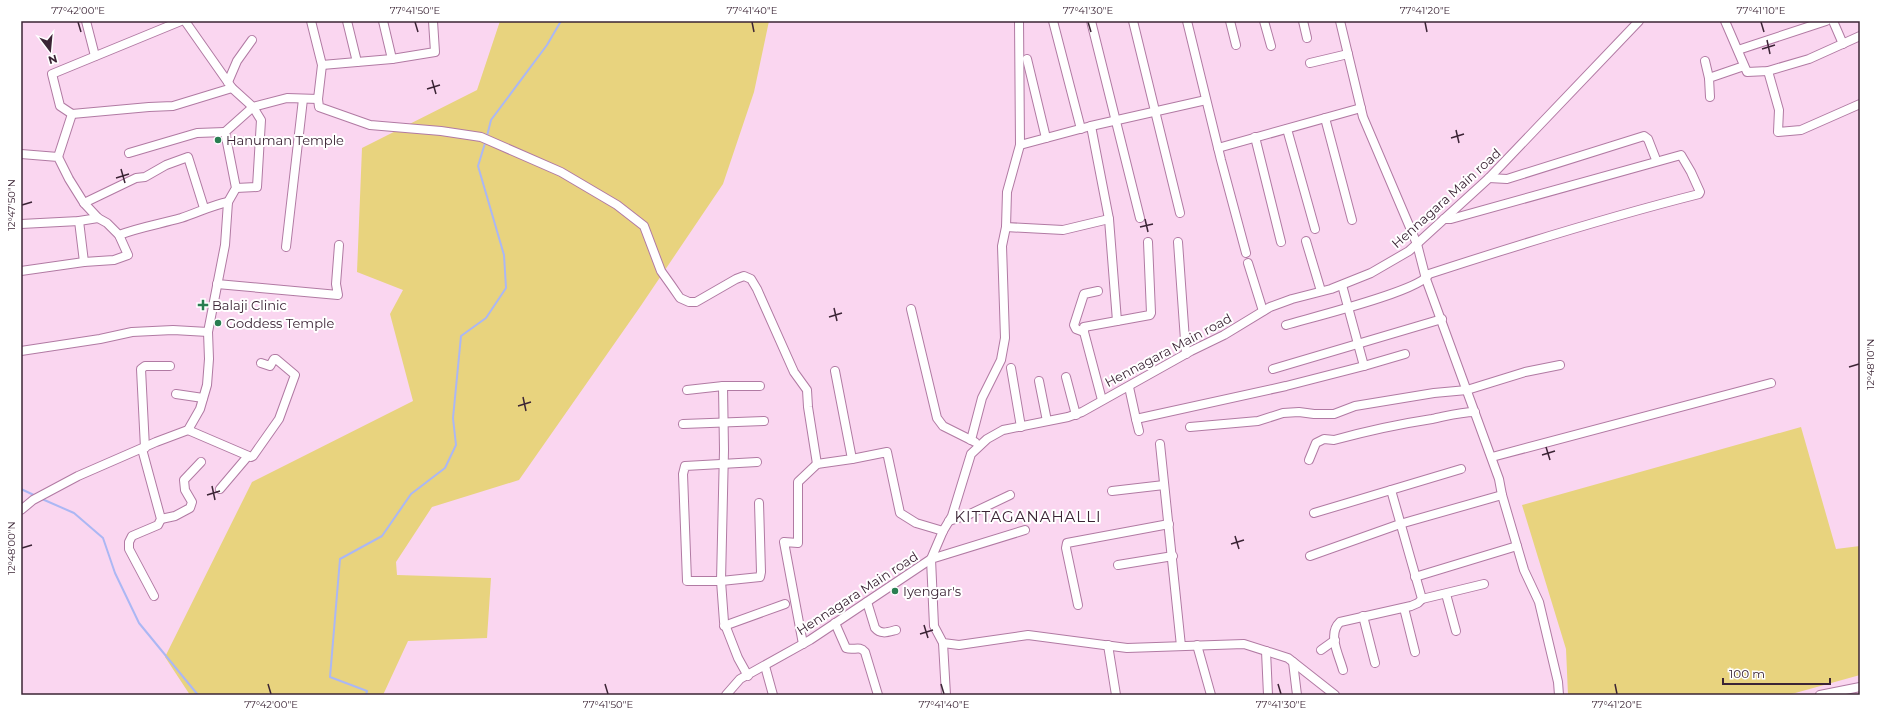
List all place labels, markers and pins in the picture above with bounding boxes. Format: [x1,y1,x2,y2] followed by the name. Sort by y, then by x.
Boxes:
[226,132,344,148] place label: Hanuman Temple
[213,135,223,145] marker: Hanuman Temple
[212,297,287,313] place label: Balaji Clinic
[197,299,209,311] marker: Balaji Clinic
[226,315,334,331] place label: Goddess Temple
[213,318,223,328] marker: Goddess Temple
[903,583,961,599] place label: Iyengar's
[890,586,900,596] marker: Iyengar's

